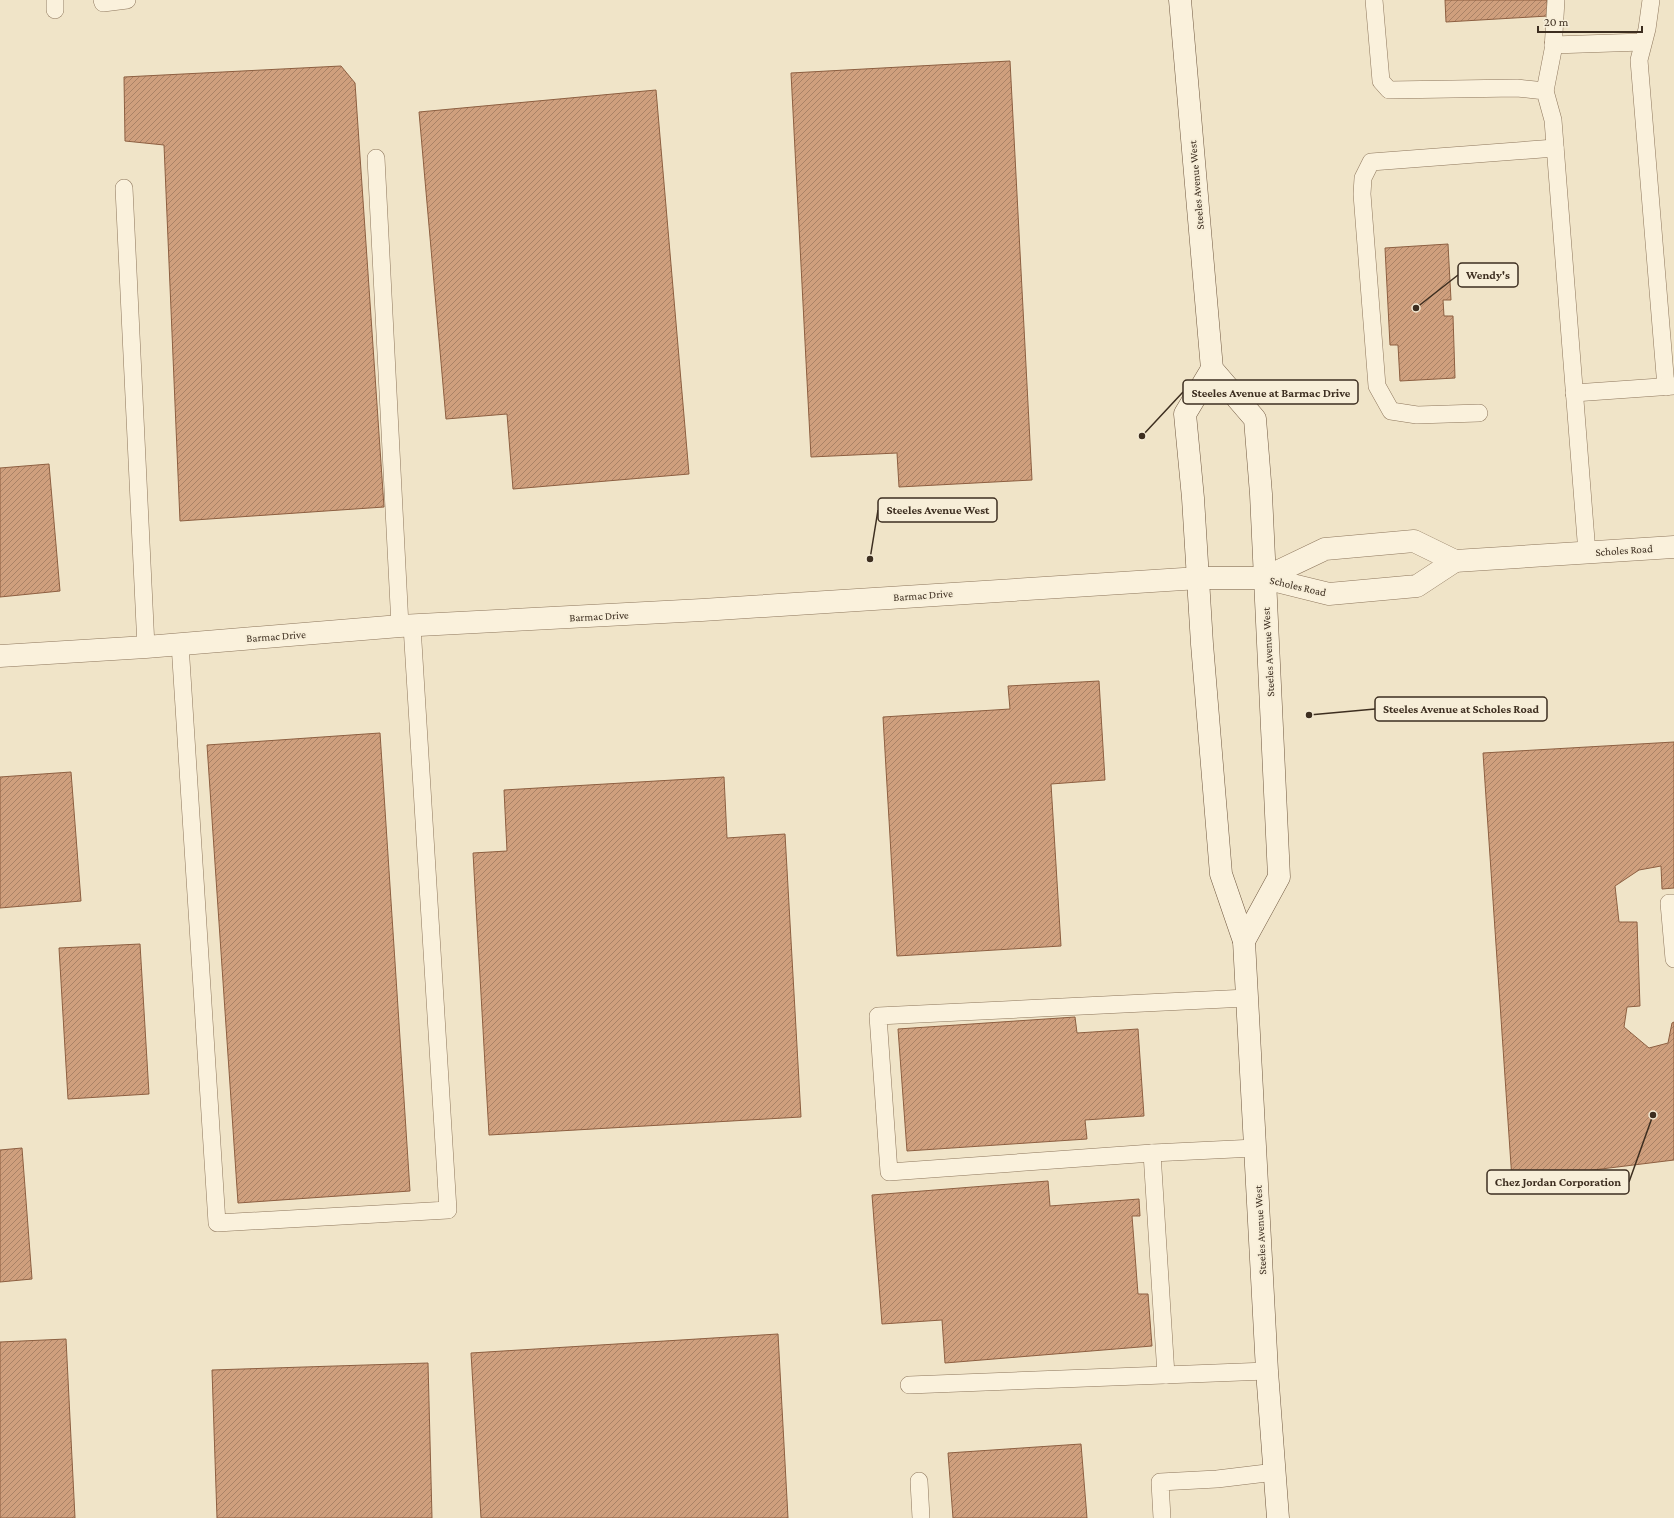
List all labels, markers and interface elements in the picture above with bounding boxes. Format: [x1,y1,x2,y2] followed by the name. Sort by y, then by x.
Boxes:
[1538,8,1642,34] scale bar
[1544,15,1569,29] text: 20 m
[1186,140,1206,230] street label: Steeles Avenue West
[1458,263,1518,287] callout: Wendy's
[1465,268,1510,282] text: Wendy's
[1183,380,1358,404] callout: Steeles Avenue at Barmac Drive
[1192,386,1351,400] text: Steeles Avenue at Barmac Drive
[878,498,997,522] callout: Steeles Avenue West
[887,503,990,517] text: Steeles Avenue West
[1595,542,1653,558] street label: Scholes Road
[1269,574,1328,598] street label: Scholes Road
[893,587,953,603] street label: Barmac Drive
[1260,607,1276,697] street label: Steeles Avenue West
[569,608,629,624] street label: Barmac Drive
[246,628,306,644] street label: Barmac Drive
[1375,697,1547,721] callout: Steeles Avenue at Scholes Road
[1383,702,1540,716] text: Steeles Avenue at Scholes Road
[1487,1170,1629,1194] callout: Chez Jordan Corporation
[1495,1175,1621,1189] text: Chez Jordan Corporation
[1252,1185,1268,1275] street label: Steeles Avenue West

